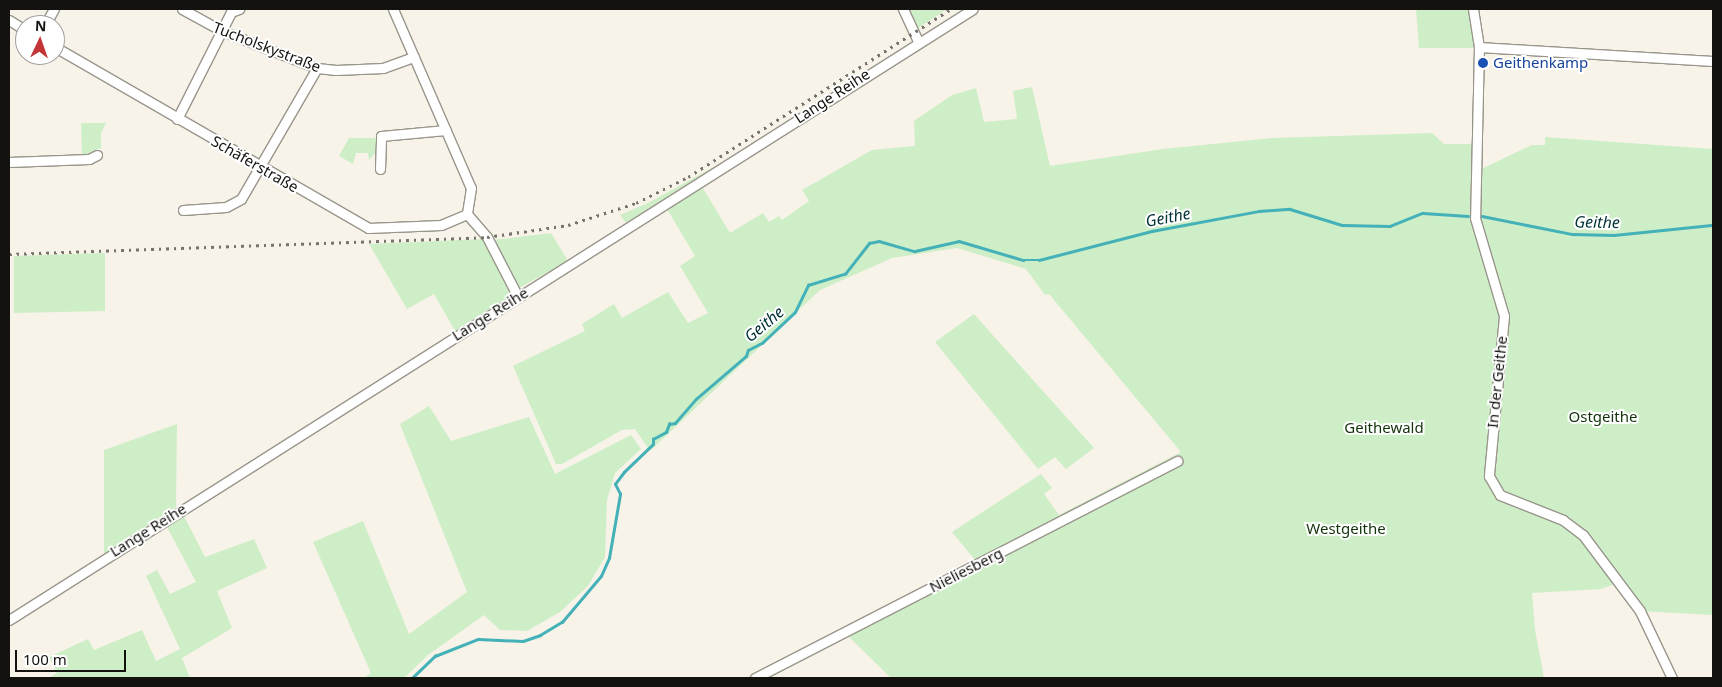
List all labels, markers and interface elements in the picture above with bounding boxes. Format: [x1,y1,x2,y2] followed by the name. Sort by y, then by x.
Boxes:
[15,15,65,65] north arrow
[35,16,47,35] text: N
[211,18,323,76] street label: Tucholskystraße
[1493,54,1588,72] place label: Geithenkamp
[1477,57,1489,69] marker: Geithenkamp
[791,65,873,127] street label: Lange Reihe
[208,132,302,196] street label: Schäferstraße
[1144,203,1192,231] water label: Geithe
[1574,212,1620,232] water label: Geithe
[449,283,531,345] street label: Lange Reihe
[740,302,788,346] water label: Geithe
[1483,335,1511,429] street label: In der Geithe
[1568,408,1638,426] park label: Ostgeithe
[1344,419,1424,437] park label: Geithewald
[107,499,189,561] street label: Lange Reihe
[1306,520,1386,538] park label: Westgeithe
[926,544,1006,596] street label: Nieliesberg
[18,640,129,672] scale bar
[23,649,67,669] text: 100 m

